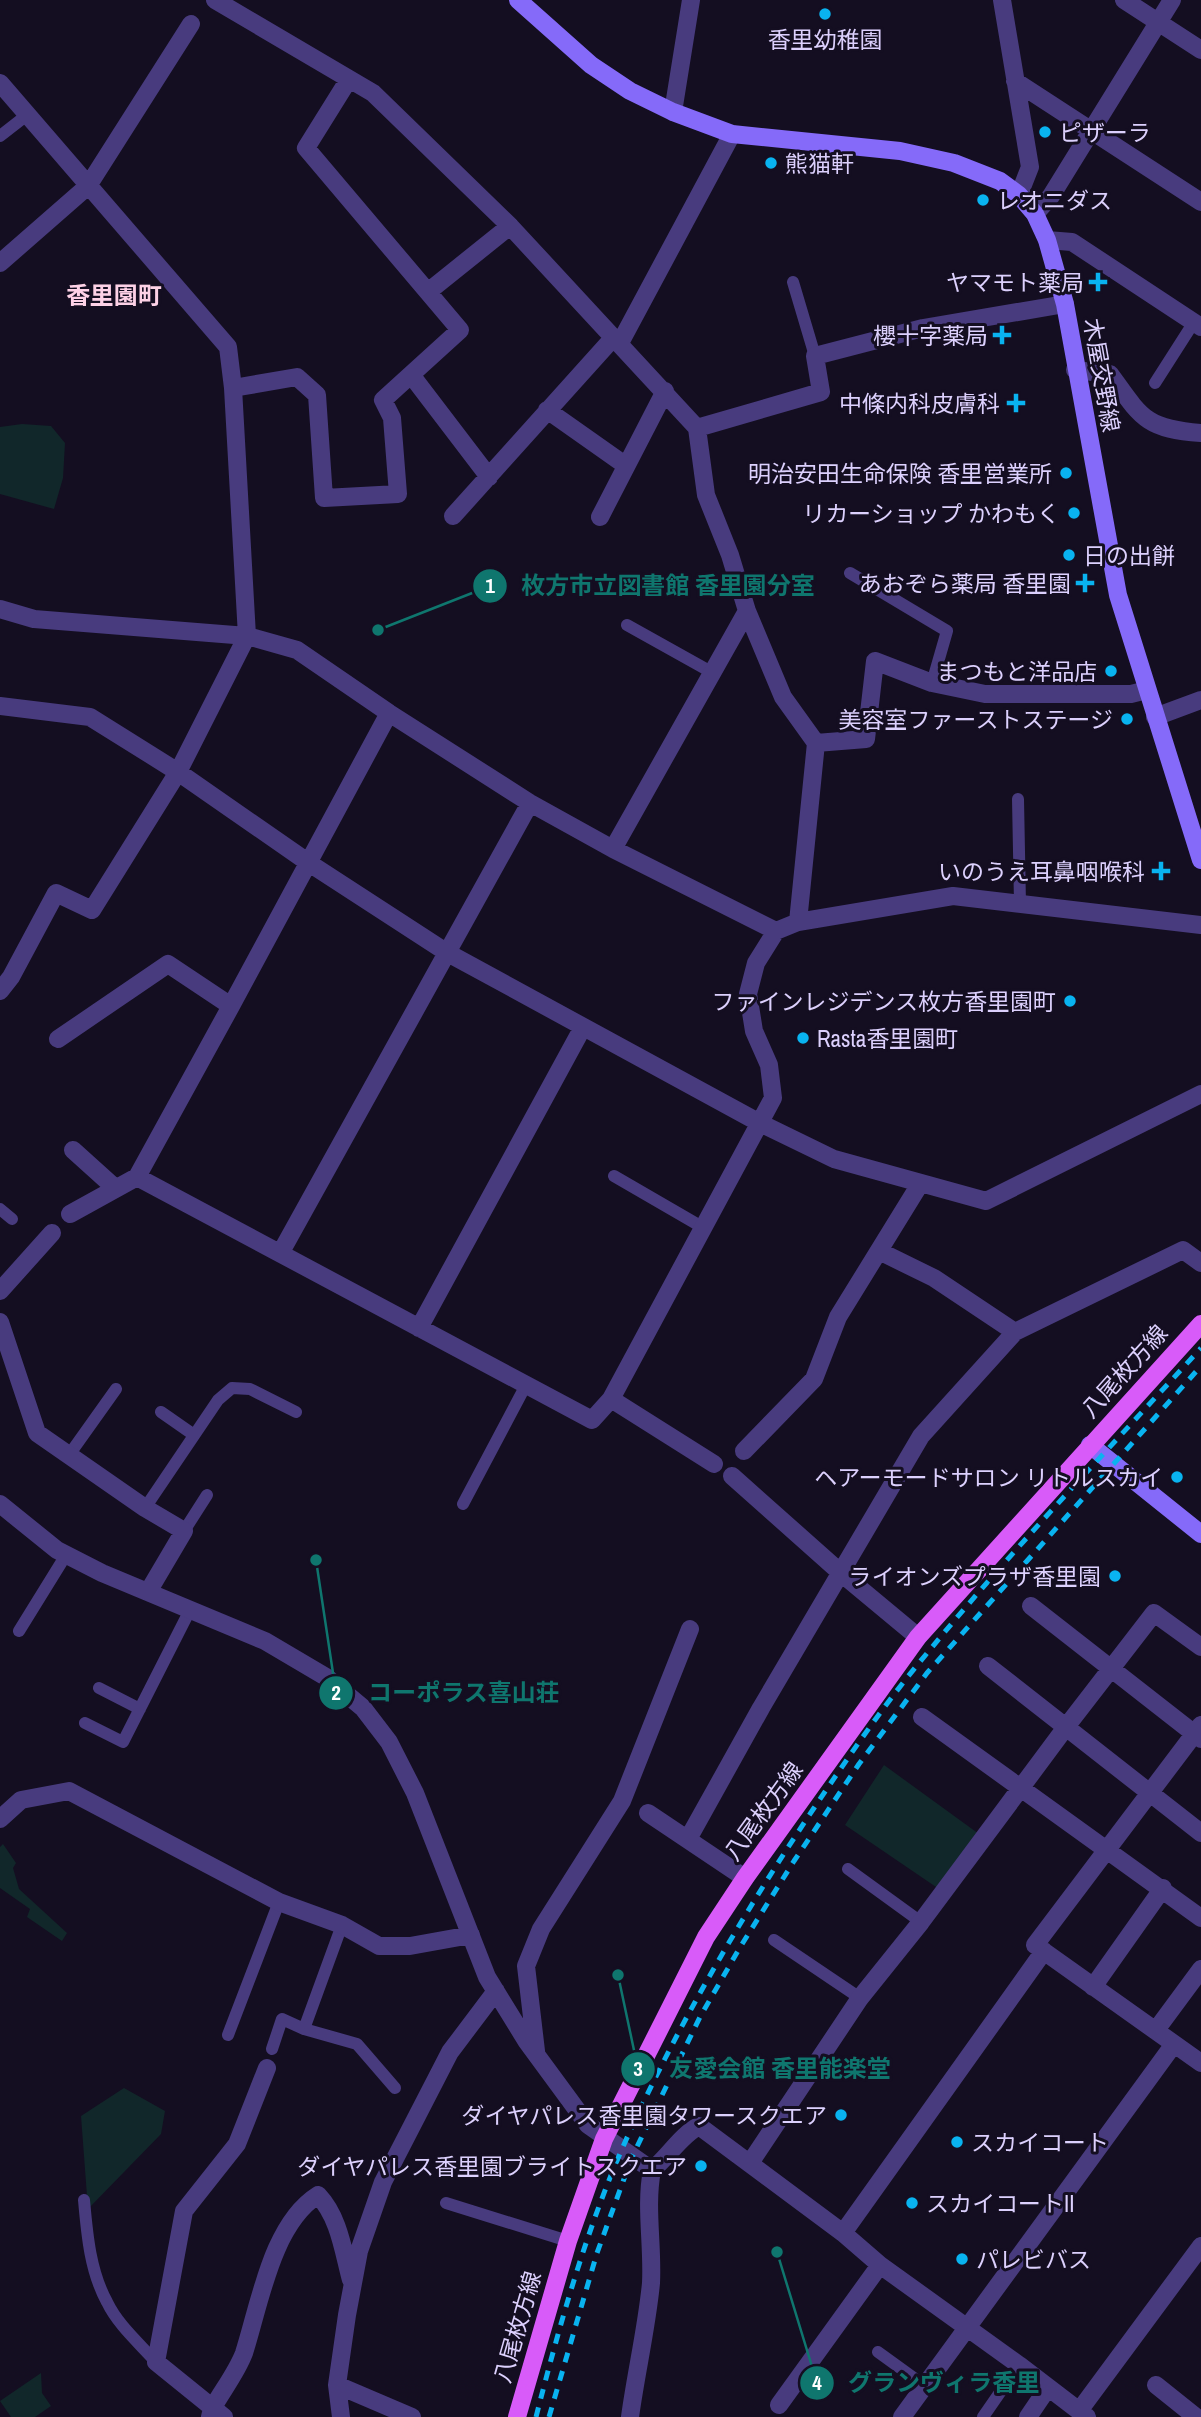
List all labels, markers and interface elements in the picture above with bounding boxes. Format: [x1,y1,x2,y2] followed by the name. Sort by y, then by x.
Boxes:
[817,6,833,22] marker: 香里幼稚園
[768,24,883,55] place label: 香里幼稚園
[1059,117,1151,148] place label: ピザーラ
[1037,124,1053,140] marker: ピザーラ
[785,148,854,179] place label: 熊猫軒
[763,155,779,171] marker: 熊猫軒
[997,185,1112,216] place label: レオニダス
[975,192,991,208] marker: レオニダス
[946,267,1084,298] place label: ヤマモト薬局
[1090,274,1106,290] marker: ヤマモト薬局
[66,279,162,311] district label: 香里園町
[1077,316,1127,434] street label: 木屋交野線
[873,320,988,351] place label: 櫻十字薬局
[994,327,1010,343] marker: 櫻十字薬局
[839,388,1000,419] place label: 中條内科皮膚科
[1006,393,1026,413] marker: 中條内科皮膚科
[748,458,1052,489] place label: 明治安田生命保険 香里営業所
[1058,465,1074,481] marker: 明治安田生命保険 香里営業所
[802,498,1060,529] place label: リカーショップ かわもく
[1066,505,1082,521] marker: リカーショップ かわもく
[1083,540,1175,571] place label: 日の出餅
[1061,547,1077,563] marker: 日の出餅
[473,563,829,608] callout: 枚方市立図書館 香里園分室
[859,568,1071,599] place label: あおぞら薬局 香里園
[521,569,815,601] text: 枚方市立図書館 香里園分室
[485,571,495,600] text: 1
[1077,575,1093,591] marker: あおぞら薬局 香里園
[936,656,1097,687] place label: まつもと洋品店
[1103,663,1119,679] marker: まつもと洋品店
[839,704,1113,735] place label: 美容室ファーストステージ
[1119,711,1135,727] marker: 美容室ファーストステージ
[938,856,1145,887] place label: いのうえ耳鼻咽喉科
[1151,861,1171,881] marker: いのうえ耳鼻咽喉科
[711,986,1056,1017] place label: ファインレジデンス枚方香里園町
[1062,993,1078,1009] marker: ファインレジデンス枚方香里園町
[817,1023,958,1054] place label: Rasta香里園町
[795,1030,811,1046] marker: Rasta香里園町
[1074,1318,1174,1424] street label: 八尾枚方線
[814,1462,1163,1493] place label: ヘアーモードサロン リトルスカイ
[1169,1469,1185,1485] marker: ヘアーモードサロン リトルスカイ
[848,1561,1101,1592] place label: ライオンズプラザ香里園
[1107,1568,1123,1584] marker: ライオンズプラザ香里園
[319,1670,574,1715] callout: コーポラス喜山荘
[368,1676,560,1708] text: コーポラス喜山荘
[331,1678,341,1707] text: 2
[717,1755,809,1867] street label: 八尾枚方線
[620,2046,905,2091] callout: 友愛会館 香里能楽堂
[669,2052,891,2084] text: 友愛会館 香里能楽堂
[633,2054,643,2083] text: 3
[461,2100,827,2131] place label: ダイヤパレス香里園タワースクエア
[833,2107,849,2123] marker: ダイヤパレス香里園タワースクエア
[971,2127,1109,2158] place label: スカイコート
[949,2134,965,2150] marker: スカイコート
[297,2151,687,2182] place label: ダイヤパレス香里園ブライトスクエア
[693,2158,709,2174] marker: ダイヤパレス香里園ブライトスクエア
[926,2188,1075,2219] place label: スカイコートII
[904,2195,920,2211] marker: スカイコートII
[976,2244,1091,2275] place label: パレビバス
[954,2251,970,2267] marker: パレビバス
[486,2267,548,2387] street label: 八尾枚方線
[799,2360,1054,2405] callout: グランヴィラ香里
[848,2366,1040,2398] text: グランヴィラ香里
[812,2368,822,2397] text: 4

